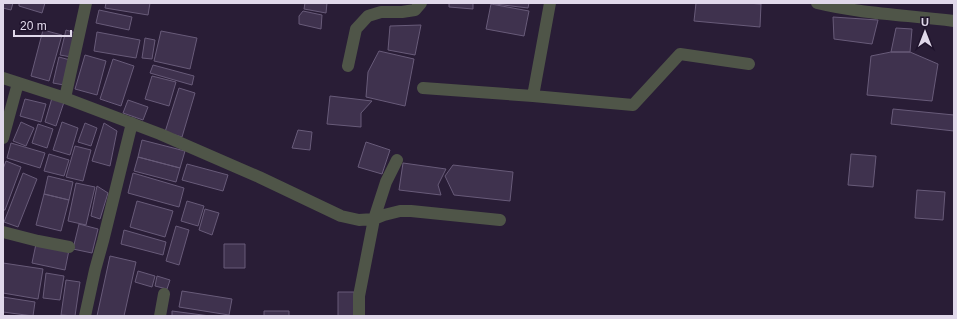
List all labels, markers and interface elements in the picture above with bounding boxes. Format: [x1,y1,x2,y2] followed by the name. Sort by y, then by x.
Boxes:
[14,12,71,38] scale bar
[905,12,945,52] north arrow
[921,16,929,28] text: U
[20,19,47,33] text: 20 m

